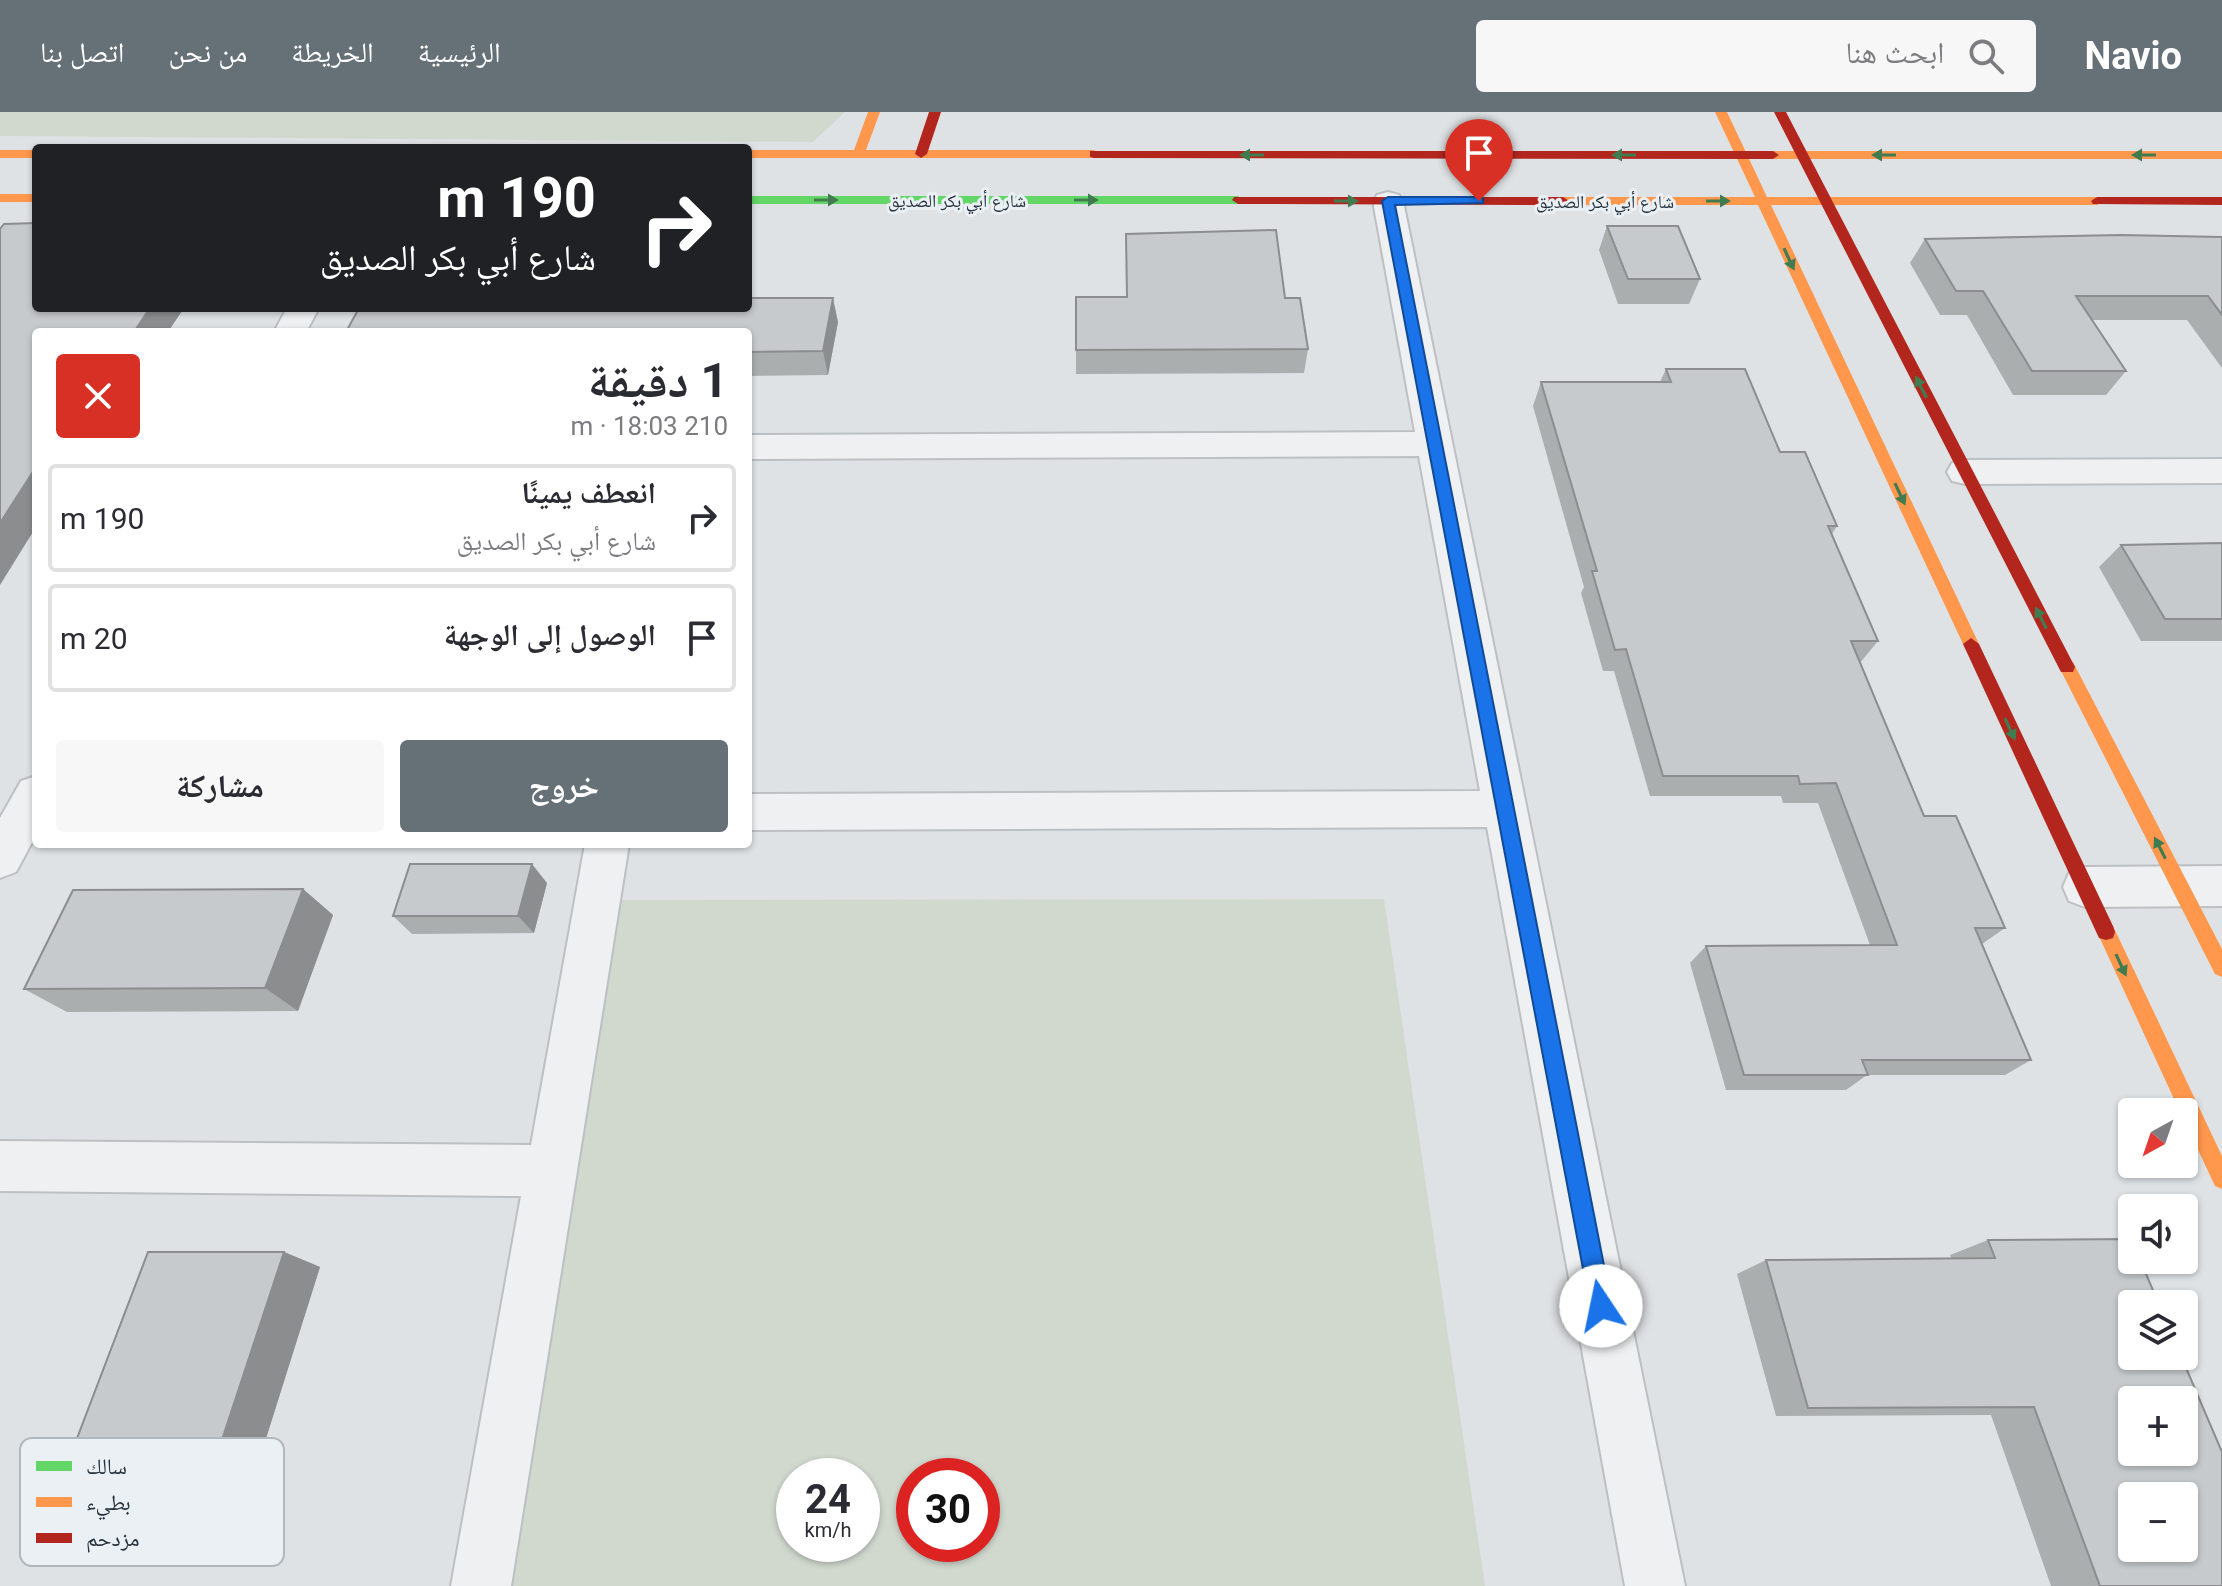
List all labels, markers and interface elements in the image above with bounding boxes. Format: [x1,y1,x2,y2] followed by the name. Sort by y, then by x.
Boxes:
[1476,20,2036,92] search box
[1964,34,2008,78] icon: search
[2084,34,2182,78] text: Navio
[1845,35,1944,70] text: ابحث هنا
[40,36,125,69] text: اتصل بنا
[169,36,247,69] text: من نحن
[291,36,374,69] text: الخريطة
[418,36,501,69] text: الرئيسية
[1445,119,1513,201] pin
[1457,131,1501,175] icon: arrive
[1239,149,1264,161] one-way arrow
[1611,149,1636,161] one-way arrow
[1871,149,1896,161] one-way arrow
[2131,149,2156,161] one-way arrow
[437,165,596,231] text: 190 m
[624,176,728,280] icon: right
[888,190,1026,215] street label: شارع أبي بكر الصديق
[1536,191,1674,216] street label: شارع أبي بكر الصديق
[814,194,839,206] one-way arrow
[1074,194,1099,206] one-way arrow
[1334,195,1359,207] one-way arrow
[1706,195,1731,207] one-way arrow
[320,237,596,279] text: شارع أبي بكر الصديق
[1782,247,1796,271] one-way arrow
[588,352,728,409] text: 1 دقيقة
[56,354,140,438] button: close
[1915,375,1928,398] one-way arrow
[570,411,728,441] text: 210 m · 18:03
[521,475,656,510] text: انعطف يمينًا
[1893,482,1907,506] one-way arrow
[680,496,724,540] icon: right
[60,501,144,536] text: 190 m
[457,526,656,556] text: شارع أبي بكر الصديق
[2034,606,2047,629] one-way arrow
[680,616,724,660] icon: arrive
[444,617,656,652] text: الوصول إلى الوجهة
[60,621,128,656] text: 20 m
[2003,718,2017,741] one-way arrow
[56,740,384,832] button: مشاركة
[400,740,728,832] button: خروج
[2154,837,2167,860] one-way arrow
[2114,953,2128,976] one-way arrow
[2118,1098,2198,1178] north arrow
[2118,1098,2198,1562] map controls
[2118,1194,2198,1274] button: sound
[1559,1264,1643,1348] position arrow
[2118,1290,2198,1370] button: layers
[2118,1386,2198,1466] button: +
[20,1438,284,1566] legend
[86,1454,127,1479] text: سالك
[896,1458,1000,1562] speed limit sign: 30
[805,1476,851,1523] text: 24
[2118,1482,2198,1562] button: −
[86,1490,131,1520] text: بطيء
[805,1518,851,1542] text: km/h
[86,1526,140,1553] text: مزدحم

